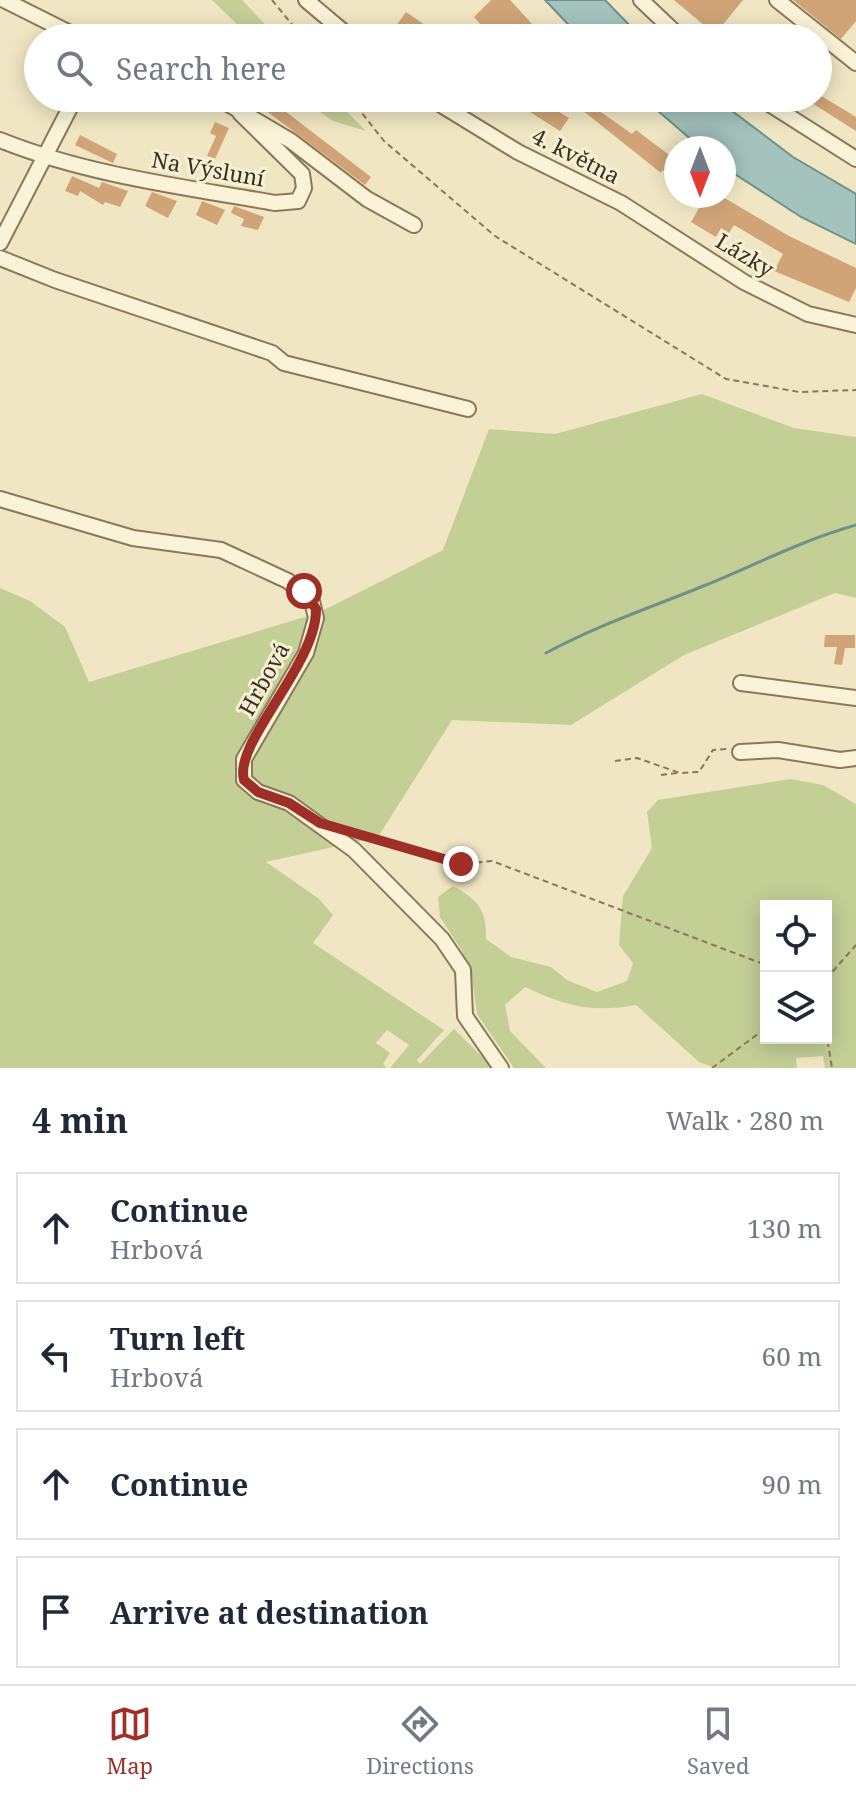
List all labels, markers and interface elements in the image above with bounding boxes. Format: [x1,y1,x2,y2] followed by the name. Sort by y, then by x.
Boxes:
[24,24,832,112] search box
[52,46,96,90] icon: search
[116,48,286,89] text: Search here
[527,120,626,190] street label: 4. května
[664,136,736,208] north arrow
[149,143,267,193] street label: Na Výsluní
[711,225,781,283] street label: Lázky
[286,573,322,609] route start
[231,637,295,720] street label: Hrbová
[443,846,479,882] route end
[760,900,832,1044] map controls
[760,900,832,972] button: locate
[760,972,832,1044] button: layers
[32,1097,128,1143] text: 4 min
[666,1102,824,1138] text: Walk · 280 m
[110,1190,248,1231] text: Continue
[34,1206,78,1250] icon: ahead
[747,1210,822,1246] text: 130 m
[110,1231,204,1267] text: Hrbová
[110,1318,245,1359] text: Turn left
[34,1334,78,1378] icon: left
[762,1338,822,1374] text: 60 m
[110,1359,204,1395] text: Hrbová
[34,1462,78,1506] icon: ahead
[110,1464,248,1505] text: Continue
[762,1466,822,1502] text: 90 m
[34,1590,78,1634] icon: arrive
[110,1592,429,1633] text: Arrive at destination
[107,1702,153,1780] tab: Map
[366,1702,474,1780] tab: Directions
[687,1702,749,1780] tab: Saved

